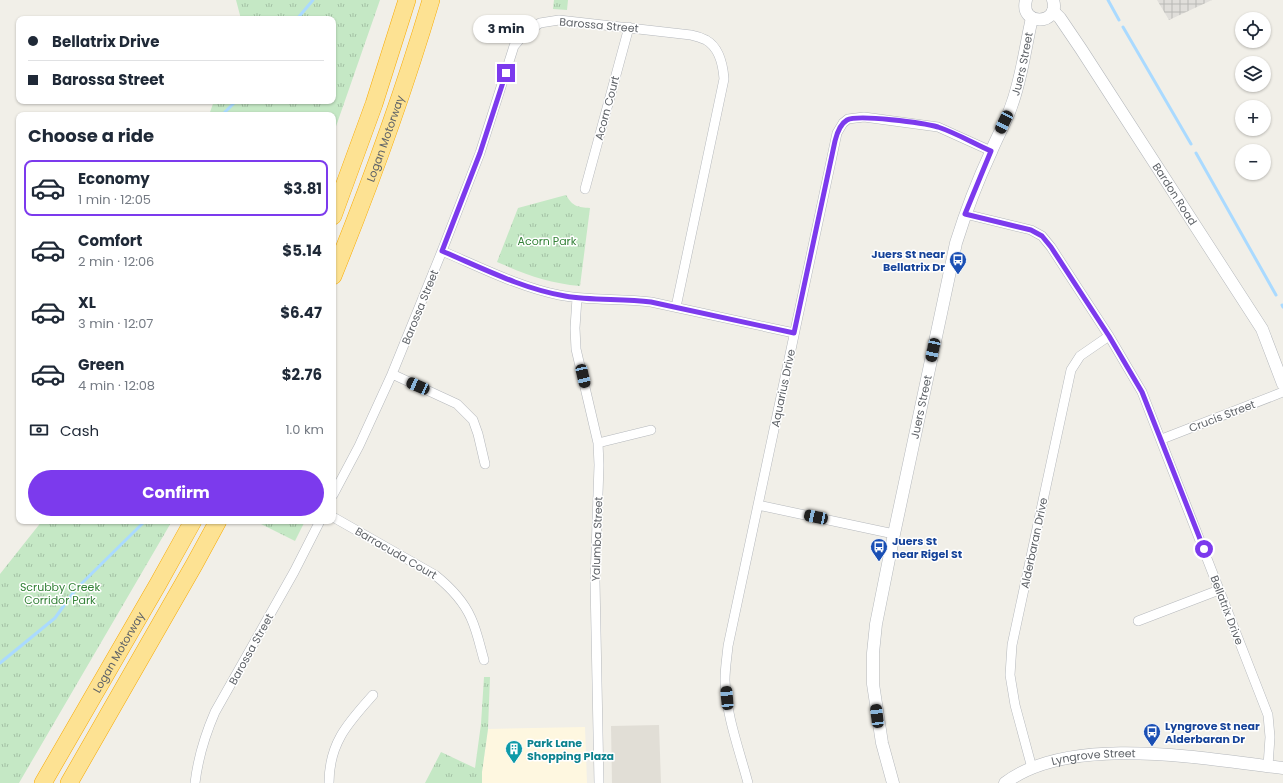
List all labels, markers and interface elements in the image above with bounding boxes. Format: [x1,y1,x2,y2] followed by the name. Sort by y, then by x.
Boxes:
[1235,12,1271,180] map controls
[1235,12,1271,48] button: locate
[559,14,639,36] street label: Barossa Street
[473,15,539,43] callout: 3 min
[488,19,525,38] text: 3 min
[52,31,159,52] text: Bellatrix Drive
[1007,31,1037,98] street label: Juers Street
[1235,56,1271,92] button: layers
[497,64,515,82] route end
[52,69,164,90] text: Barossa Street
[591,74,623,142] street label: Acorn Court
[362,92,408,184] street label: Logan Motorway
[1235,100,1271,136] button: +
[993,109,1015,135] car
[28,123,154,148] text: Choose a ride
[1235,144,1271,180] button: −
[1149,160,1201,228] street label: Bardon Road
[78,168,150,189] text: Economy
[30,170,66,206] icon: car
[283,178,322,199] text: $3.81
[78,190,151,209] text: 1 min · 12:05
[78,230,142,251] text: Comfort
[30,232,66,268] icon: car
[518,233,577,249] park label: Acorn Park
[282,240,322,261] text: $5.14
[871,246,945,275] place label: Juers St near Bellatrix Dr
[948,250,968,275] bus stop icon: Juers St near Bellatrix Dr
[78,252,154,271] text: 2 min · 12:06
[398,267,442,347] street label: Barossa Street
[78,292,96,313] text: XL
[30,294,66,330] icon: car
[280,302,322,323] text: $6.47
[78,314,153,333] text: 3 min · 12:07
[925,337,941,363] car
[767,347,799,429] street label: Aquarius Drive
[78,354,124,375] text: Green
[30,356,66,392] icon: car
[574,363,592,389] car
[282,364,322,385] text: $2.76
[906,374,936,440] street label: Juers Street
[78,376,155,395] text: 4 min · 12:08
[405,376,431,396] car
[1187,396,1257,436] street label: Crucis Street
[28,419,50,441] icon: cash
[60,420,99,441] text: Cash
[285,420,324,439] text: 1.0 km
[28,470,324,516] button: Confirm
[588,496,606,582] street label: Yalumba Street
[1017,496,1051,590] street label: Alderbaran Drive
[803,509,829,525] car
[352,523,440,583] street label: Barracuda Court
[892,533,963,562] place label: Juers St near Rigel St
[869,537,889,562] bus stop icon: Juers St near Rigel St
[1195,540,1213,558] route start
[1206,573,1248,647] street label: Bellatrix Drive
[20,579,100,608] park label: Scrubby Creek Corridor Park
[89,608,149,696] street label: Logan Motorway
[225,610,277,688] street label: Barossa Street
[720,686,734,710] car
[870,703,884,729] car
[1165,718,1260,747] place label: Lyngrove St near Alderbaran Dr
[1142,722,1162,747] bus stop icon: Lyngrove St near Alderbaran Dr
[527,735,614,764] place label: Park Lane Shopping Plaza
[504,739,524,764] building icon: Park Lane Shopping Plaza
[1050,745,1136,769] street label: Lyngrove Street

